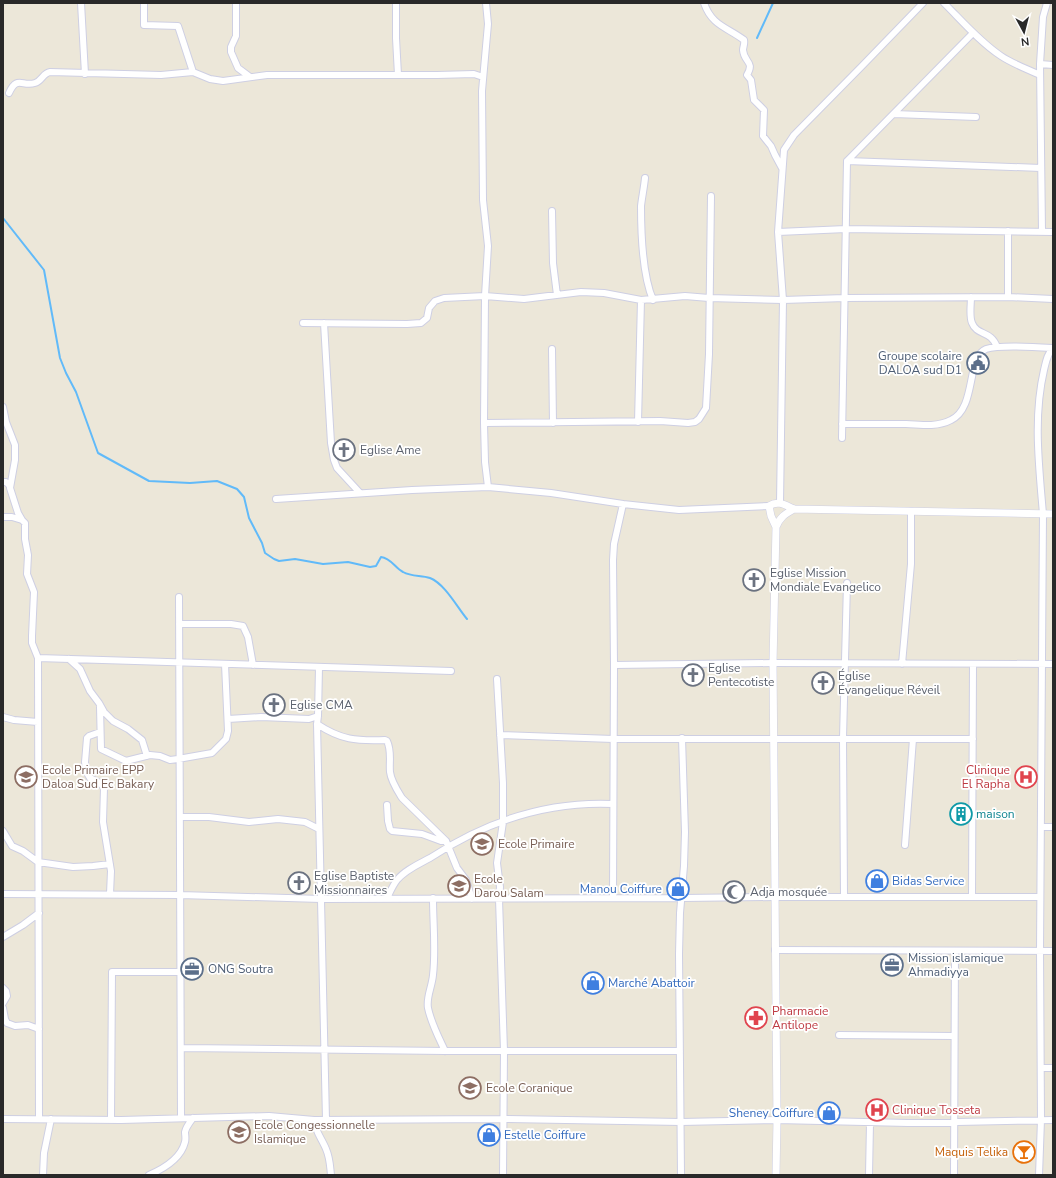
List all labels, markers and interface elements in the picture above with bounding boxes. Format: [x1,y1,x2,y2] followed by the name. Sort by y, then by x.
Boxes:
[1004,12,1044,52] north arrow
[1020,33,1030,49] text: N
[878,348,962,378] place label: Groupe scolaire DALOA sud D1
[965,350,991,376] public building icon: Groupe scolaire DALOA sud D1
[331,437,357,463] church icon: Eglise Ame
[360,442,421,458] place label: Eglise Ame
[770,565,881,595] place label: Eglise Mission Mondiale Evangelico
[741,567,767,593] church icon: Eglise Mission Mondiale Evangelico
[708,660,774,690] place label: Eglise Pentecotiste
[680,662,706,688] church icon: Eglise Pentecotiste
[838,668,941,698] place label: Église Évangelique Réveil
[810,670,836,696] church icon: Église Évangelique Réveil
[261,692,287,718] church icon: Eglise CMA
[290,697,353,713] place label: Eglise CMA
[42,762,155,792] place label: Ecole Primaire EPP Daloa Sud Ec Bakary
[962,762,1010,792] place label: Clinique El Rapha
[13,764,39,790] school or university icon: Ecole Primaire EPP Daloa Sud Ec Bakary
[1013,764,1039,790] hospital icon: Clinique El Rapha
[948,801,974,827] building icon: maison
[976,806,1015,822] place label: maison
[469,831,495,857] school or university icon: Ecole Primaire
[498,836,575,852] place label: Ecole Primaire
[314,868,394,898] place label: Eglise Baptiste Missionnaires
[864,868,890,894] shop icon: Bidas Service
[286,870,312,896] church icon: Eglise Baptiste Missionnaires
[474,871,544,901] place label: Ecole Darou Salam
[446,873,472,899] school or university icon: Ecole Darou Salam
[892,873,964,889] place label: Bidas Service
[665,876,691,902] shop icon: Manou Coiffure
[721,879,747,905] mosque icon: Adja mosquée
[580,881,662,897] place label: Manou Coiffure
[750,884,827,900] place label: Adja mosquée
[908,950,1004,980] place label: Mission islamique Ahmadiyya
[879,952,905,978] office icon: Mission islamique Ahmadiyya
[179,956,205,982] office icon: ONG Soutra
[208,961,273,977] place label: ONG Soutra
[580,970,606,996] shop icon: Marché Abattoir
[608,975,695,991] place label: Marché Abattoir
[772,1003,828,1033] place label: Pharmacie Antilope
[743,1005,769,1031] pharmacy icon: Pharmacie Antilope
[457,1075,483,1101] school or university icon: Ecole Coranique
[486,1080,573,1096] place label: Ecole Coranique
[864,1097,890,1123] hospital icon: Clinique Tosseta
[816,1100,842,1126] shop icon: Sheney Coiffure
[892,1102,981,1118] place label: Clinique Tosseta
[729,1105,814,1121] place label: Sheney Coiffure
[254,1117,375,1147] place label: Ecole Congessionnelle Islamique
[226,1119,252,1145] school or university icon: Ecole Congessionnelle Islamique
[476,1122,502,1148] shop icon: Estelle Coiffure
[504,1127,586,1143] place label: Estelle Coiffure
[1011,1139,1037,1165] bar icon: Maquis Telika
[935,1144,1008,1160] place label: Maquis Telika

